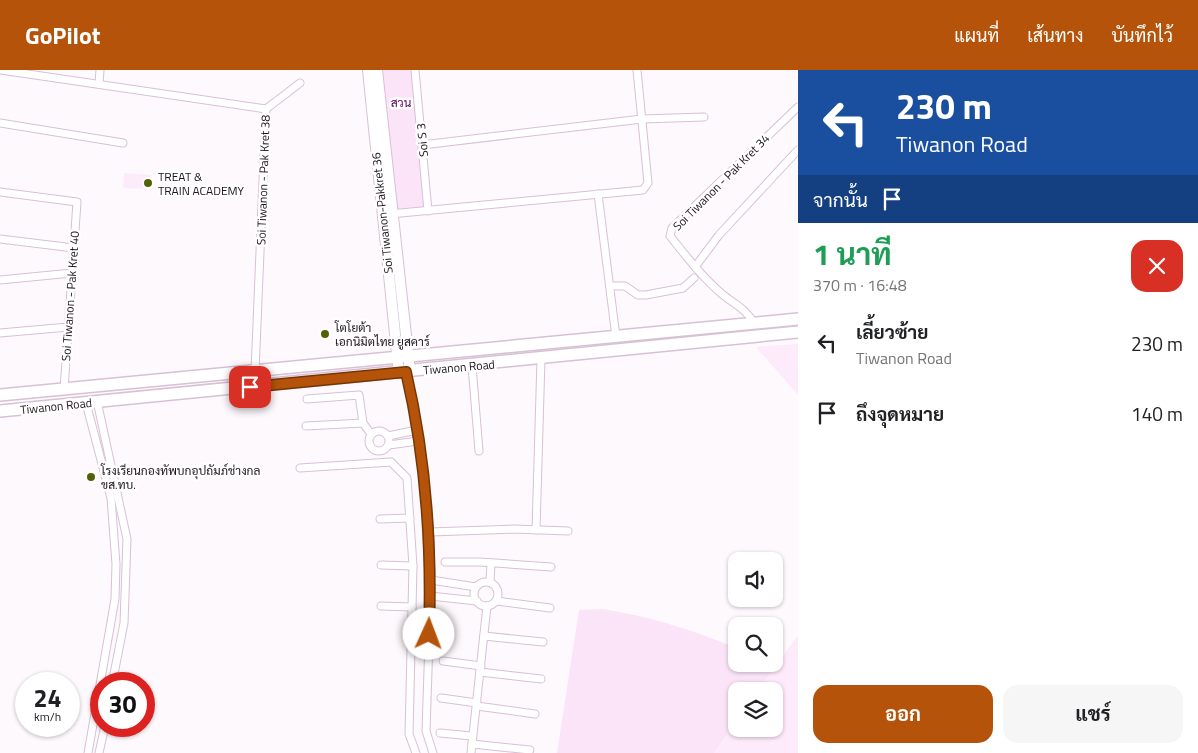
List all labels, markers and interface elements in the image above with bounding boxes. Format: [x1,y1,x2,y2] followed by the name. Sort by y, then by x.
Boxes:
[25,17,101,53] text: GoPilot
[954,22,999,49] text: แผนที่
[1027,22,1083,49] text: เส้นทาง
[1111,22,1173,49] text: บันทึกไว้
[896,79,992,133] text: 230 m
[813,90,878,155] icon: left
[391,93,412,112] park label: สวน
[251,114,275,246] street label: Soi Tiwanon - Pak Kret 38
[411,122,433,158] street label: Soi S 3
[896,127,1028,161] text: Tiwanon Road
[668,129,774,235] street label: Soi Tiwanon - Pak Kret 34
[366,151,398,274] street label: Soi Tiwanon-Pakkret 36
[158,167,245,200] place label: TREAT & TRAIN ACADEMY
[142,177,154,189] marker: TREAT & TRAIN ACADEMY
[813,185,868,214] text: จากนั้น
[878,185,906,213] icon: arrive
[56,230,84,362] street label: Soi Tiwanon - Pak Kret 40
[813,231,892,277] text: 1 นาที
[1131,240,1183,292] button: close
[813,273,907,297] text: 370 m · 16:48
[856,317,928,346] text: เลี้ยวซ้าย
[334,318,430,351] place label: โตโยต้า เอกนิมิตไทย ยูสคาร์
[319,328,331,340] marker: โตโยต้า เอกนิมิตไทย ยูสคาร์
[813,329,841,357] icon: left
[1131,329,1183,358] text: 230 m
[856,346,952,370] text: Tiwanon Road
[422,354,496,380] street label: Tiwanon Road
[229,366,271,408] pin
[236,373,264,401] icon: arrive
[19,393,93,419] street label: Tiwanon Road
[813,399,841,427] icon: arrive
[856,399,944,428] text: ถึงจุดหมาย
[1131,399,1183,428] text: 140 m
[100,461,261,494] place label: โรงเรียนกองทัพบกอุปถัมภ์ช่างกล ขส.ทบ.
[85,471,97,483] marker: โรงเรียนกองทัพบกอุปถัมภ์ช่างกล ขส.ทบ.
[728,552,783,737] map controls
[728,552,783,607] button: sound
[402,607,454,659] position arrow
[728,617,783,672] button: search
[90,672,155,737] speed limit sign: 30
[33,679,62,717] text: 24
[728,682,783,737] button: layers
[813,685,993,743] button: ออก
[1003,685,1183,743] button: แชร์
[34,707,61,726] text: km/h

